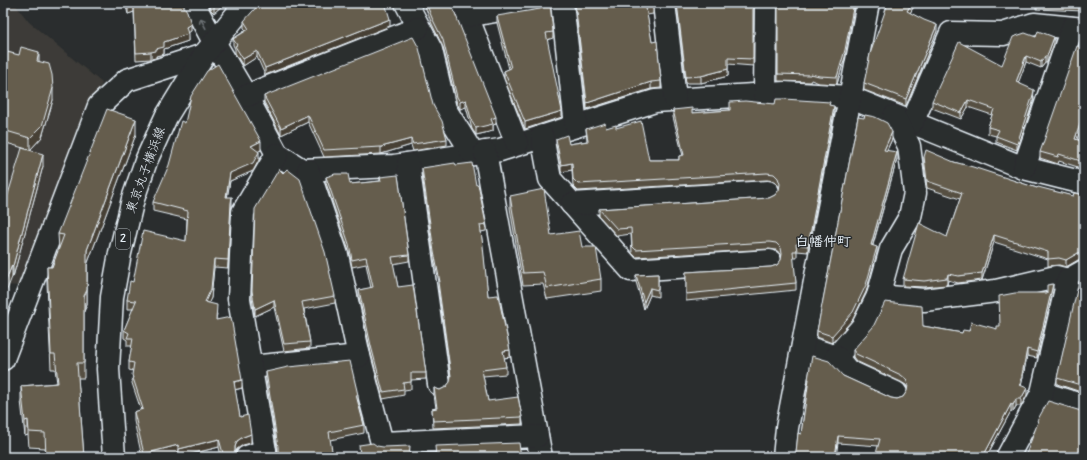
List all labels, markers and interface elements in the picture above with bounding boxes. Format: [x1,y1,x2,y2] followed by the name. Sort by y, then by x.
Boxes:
[199,17,207,29] one-way arrow
[122,123,170,216] street label: 東京丸子横浜線
[116,229,130,249] road number: 2
[795,233,851,251] district label: 白幡仲町

